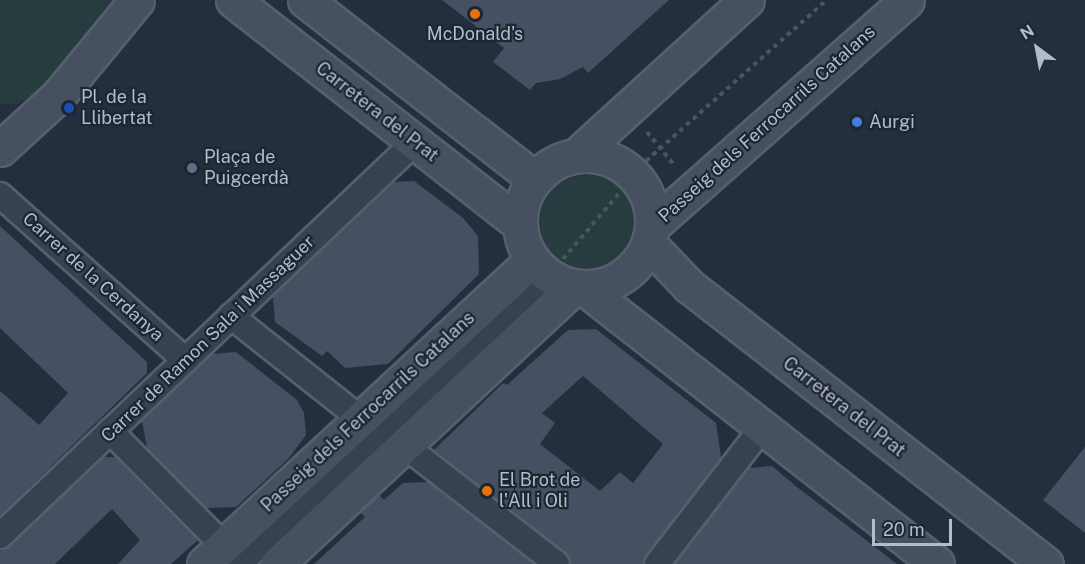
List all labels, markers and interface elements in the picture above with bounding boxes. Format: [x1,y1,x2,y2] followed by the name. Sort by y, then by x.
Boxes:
[468,7,482,21] marker: McDonald's
[1007,18,1067,78] north arrow
[654,21,880,227] street label: Passeig dels Ferrocarrils Catalans
[1017,21,1038,44] text: N
[427,23,523,45] place label: McDonald's
[311,57,443,167] street label: Carretera del Prat
[81,87,153,130] place label: Pl. de la Llibertat
[62,101,76,115] marker: Pl. de la Llibertat
[869,111,915,133] place label: Aurgi
[850,115,864,129] marker: Aurgi
[204,147,289,190] place label: Plaça de Puigcerdà
[185,161,199,175] marker: Plaça de Puigcerdà
[18,208,168,346] street label: Carrer de la Cerdanya
[97,231,319,447] street label: Carrer de Ramon Sala i Massaguer
[257,307,479,517] street label: Passeig dels Ferrocarrils Catalans
[778,352,910,462] street label: Carretera del Prat
[499,470,581,512] place label: El Brot de l'All i Oli
[480,484,494,498] marker: El Brot de l'All i Oli
[875,507,954,545] scale bar
[883,519,925,540] text: 20 m

